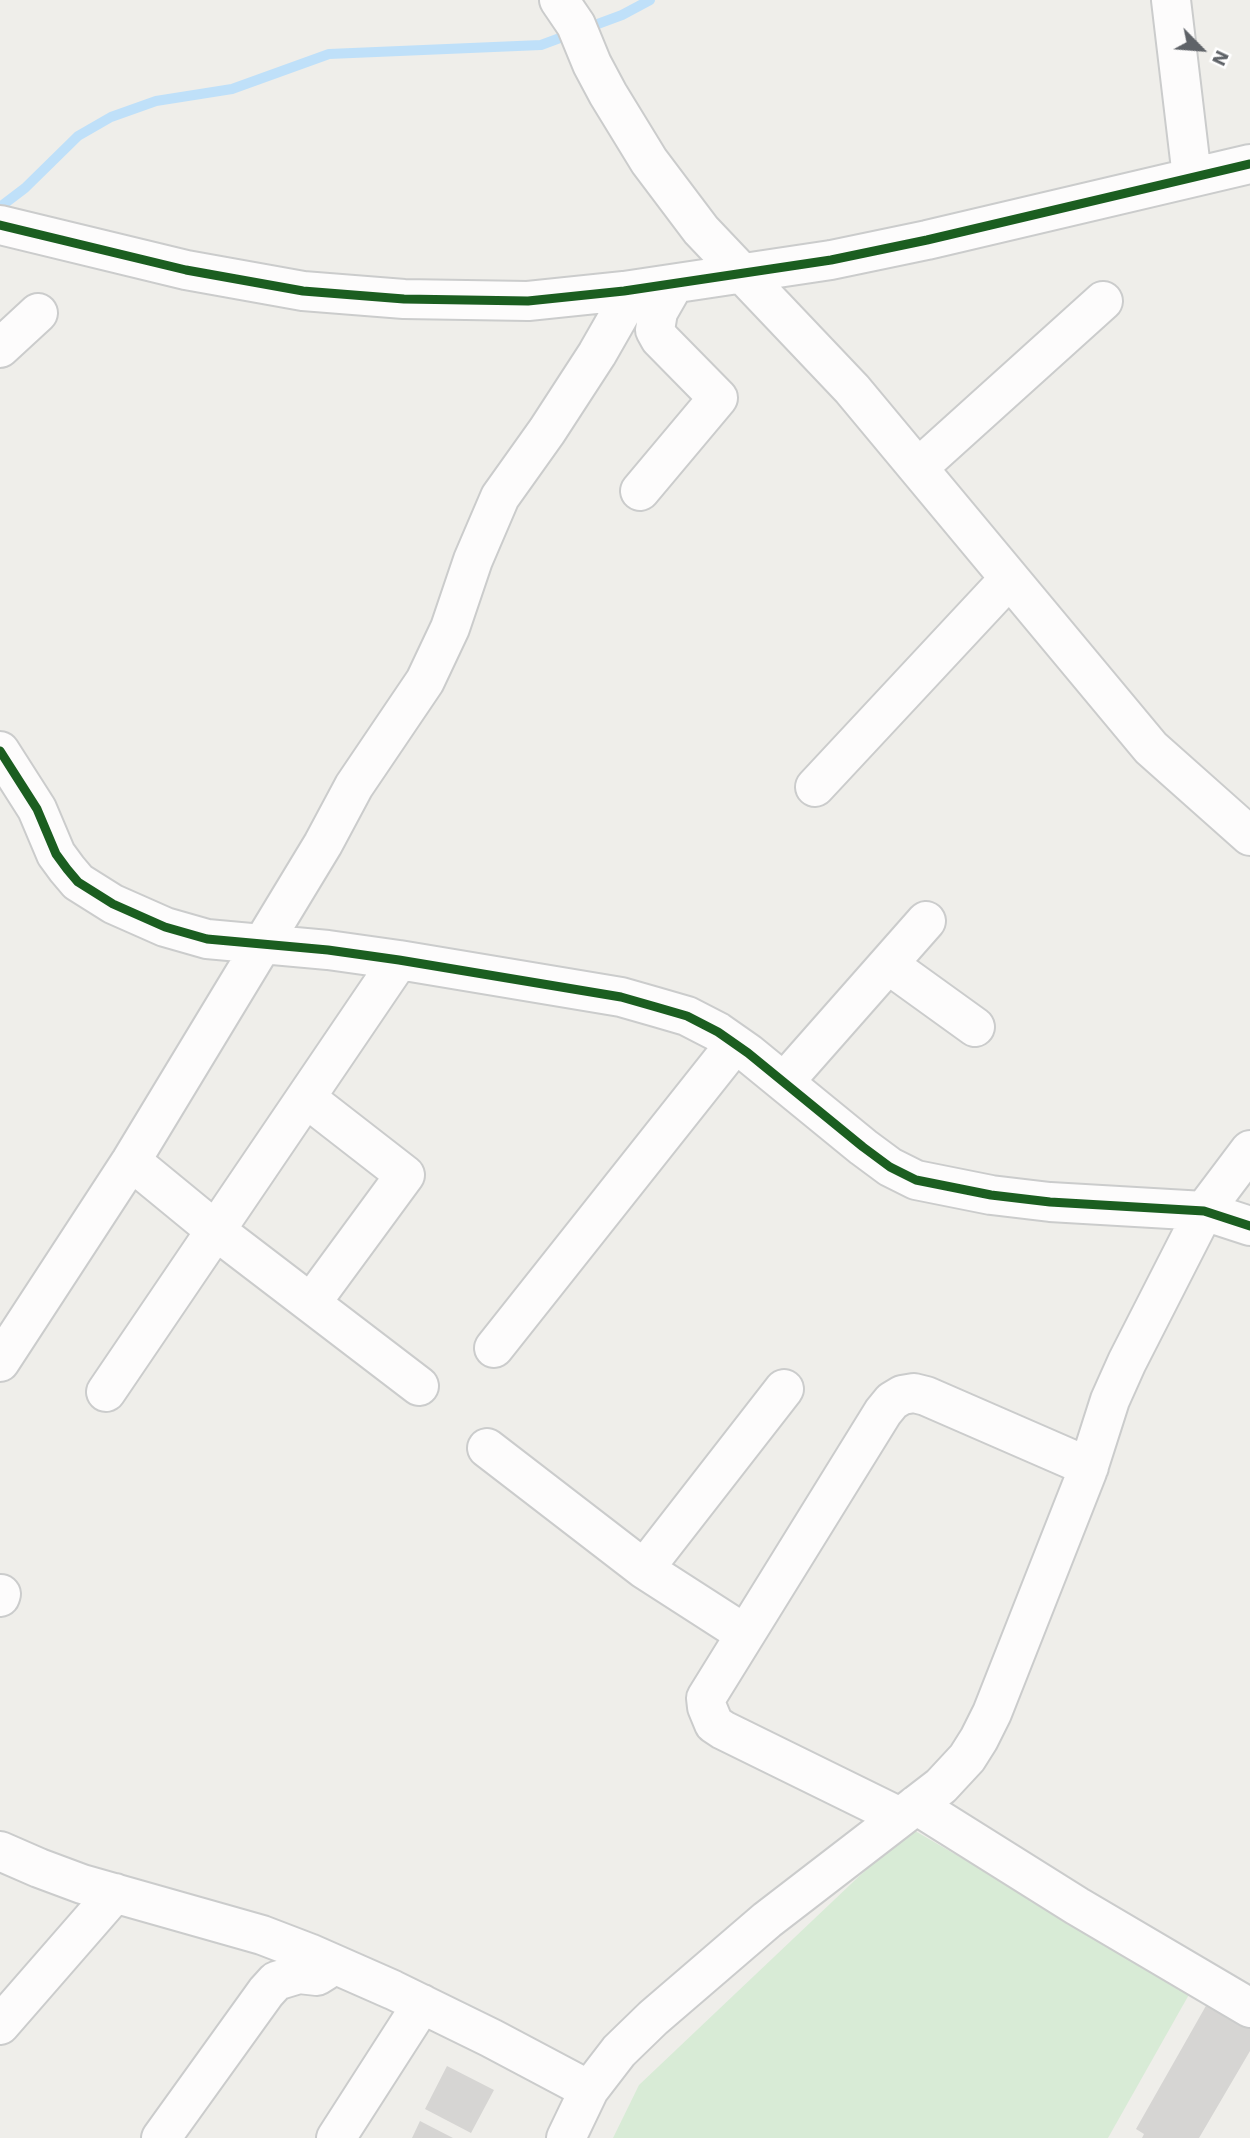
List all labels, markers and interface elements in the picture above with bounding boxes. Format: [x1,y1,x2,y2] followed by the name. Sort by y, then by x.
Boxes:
[1166,14,1236,84] north arrow
[1207,47,1234,69] text: N

